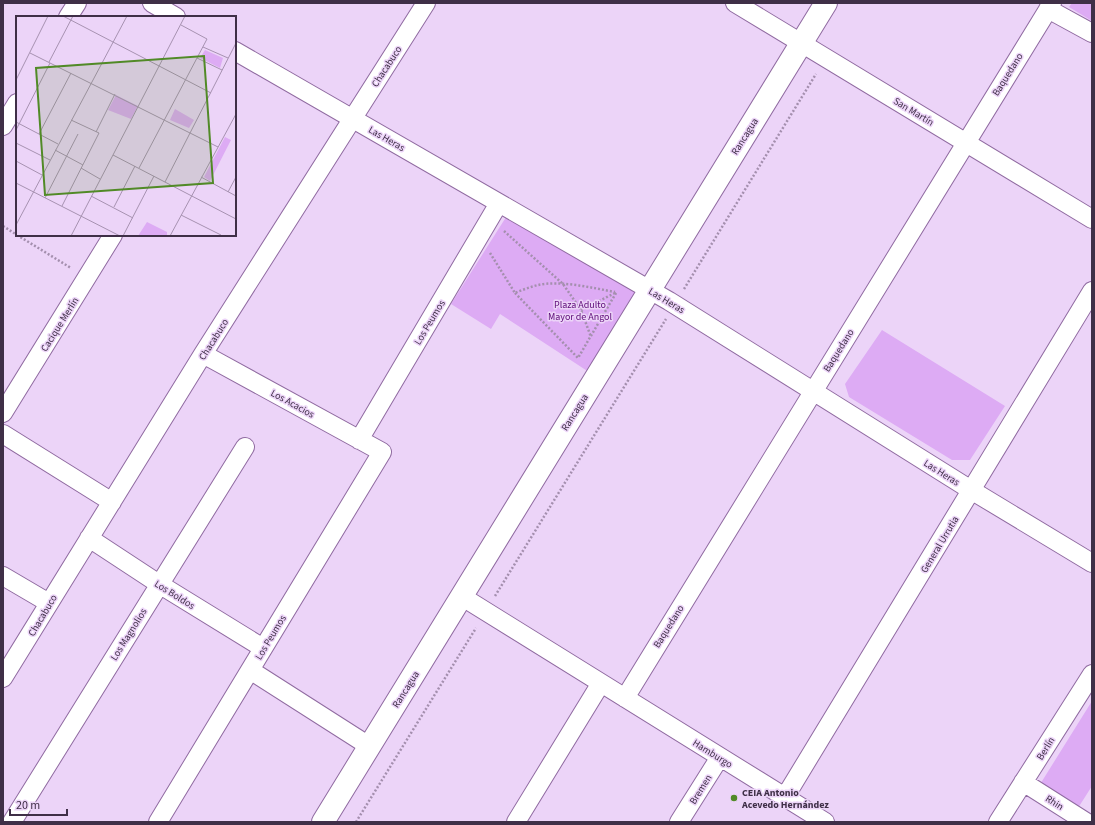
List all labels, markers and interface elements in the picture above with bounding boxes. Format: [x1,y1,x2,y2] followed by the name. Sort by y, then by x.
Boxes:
[16,16,236,236] inset map
[368,43,405,90] street label: Chacabuco
[989,50,1027,99] street label: Baquedano
[891,94,936,129] street label: San Martín
[728,115,762,158] street label: Rancagua
[366,123,407,155] street label: Las Heras
[646,285,687,317] street label: Las Heras
[38,295,82,354] street label: Cacique Merlín
[411,297,449,348] street label: Los Peumos
[548,298,613,324] park label: Plaza Adulto Mayor de Angol
[196,316,232,363] street label: Chacabuco
[820,326,858,375] street label: Baquedano
[268,386,317,422] street label: Los Acacios
[558,391,592,434] street label: Rancagua
[921,456,962,489] street label: Las Heras
[917,513,962,576] street label: General Urrutia
[152,577,197,613] street label: Los Boldos
[25,592,61,639] street label: Chacabuco
[650,602,688,651] street label: Baquedano
[107,606,150,663] street label: Los Magnolios
[252,612,290,663] street label: Los Peumos
[389,668,423,711] street label: Rancagua
[1033,734,1058,763] street label: Berlín
[690,736,735,772] street label: Hamburgo
[686,772,716,807] street label: Bremen
[741,786,829,812] place label: CEIA Antonio Acevedo Hernández
[10,791,67,817] scale bar
[1043,792,1066,814] street label: Rhin
[729,793,739,803] marker: CEIA Antonio Acevedo Hernández
[16,797,40,814] text: 20 m

